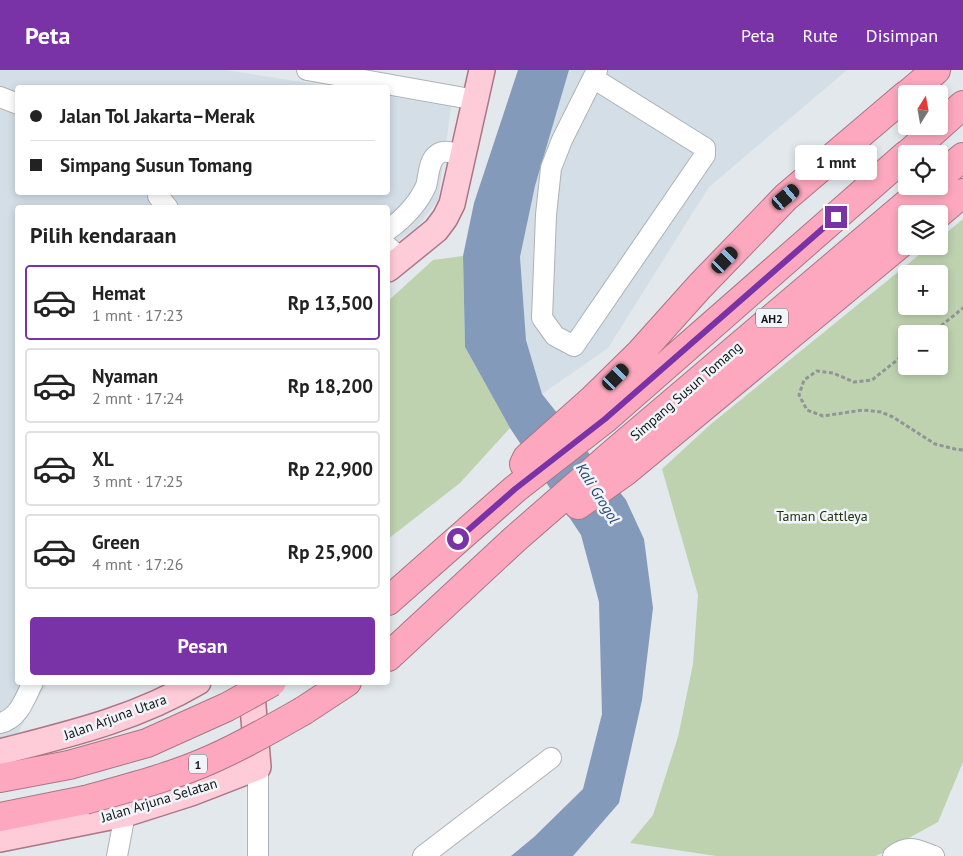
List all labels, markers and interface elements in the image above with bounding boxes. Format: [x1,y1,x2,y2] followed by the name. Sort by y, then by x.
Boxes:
[25,20,70,51] text: Peta
[741,24,775,47] text: Peta
[803,24,838,47] text: Rute
[866,24,938,47] text: Disimpan
[898,85,948,135] north arrow
[898,85,948,375] map controls
[60,104,255,128] text: Jalan Tol Jakarta–Merak
[795,144,877,180] callout: 1 mnt
[898,145,948,195] button: locate
[816,152,856,172] text: 1 mnt
[60,153,252,177] text: Simpang Susun Tomang
[769,182,802,212] car
[898,205,948,255] button: layers
[825,206,847,228] route end
[30,221,176,249] text: Pilih kendaraan
[709,244,740,276] car
[898,265,948,315] button: +
[32,280,77,325] icon: car
[92,281,145,305] text: Hemat
[288,291,373,315] text: Rp 13,500
[92,305,183,325] text: 1 mnt · 17:23
[756,308,788,328] road number: AH2
[898,325,948,375] button: −
[626,338,746,444] street label: Simpang Susun Tomang
[600,361,631,393] car
[32,363,77,408] icon: car
[92,364,158,388] text: Nyaman
[288,374,373,398] text: Rp 18,200
[92,388,183,408] text: 2 mnt · 17:24
[32,446,77,491] icon: car
[92,447,114,471] text: XL
[288,457,373,481] text: Rp 22,900
[572,459,624,527] water label: Kali Grogol
[92,471,183,491] text: 3 mnt · 17:25
[776,507,868,525] park label: Taman Cattleya
[447,528,469,550] route start
[32,529,77,574] icon: car
[92,530,140,554] text: Green
[288,540,373,564] text: Rp 25,900
[92,554,183,574] text: 4 mnt · 17:26
[30,617,375,675] button: Pesan
[60,690,169,744] street label: Jalan Arjuna Utara
[189,754,207,774] road number: 1
[98,774,219,827] street label: Jalan Arjuna Selatan

